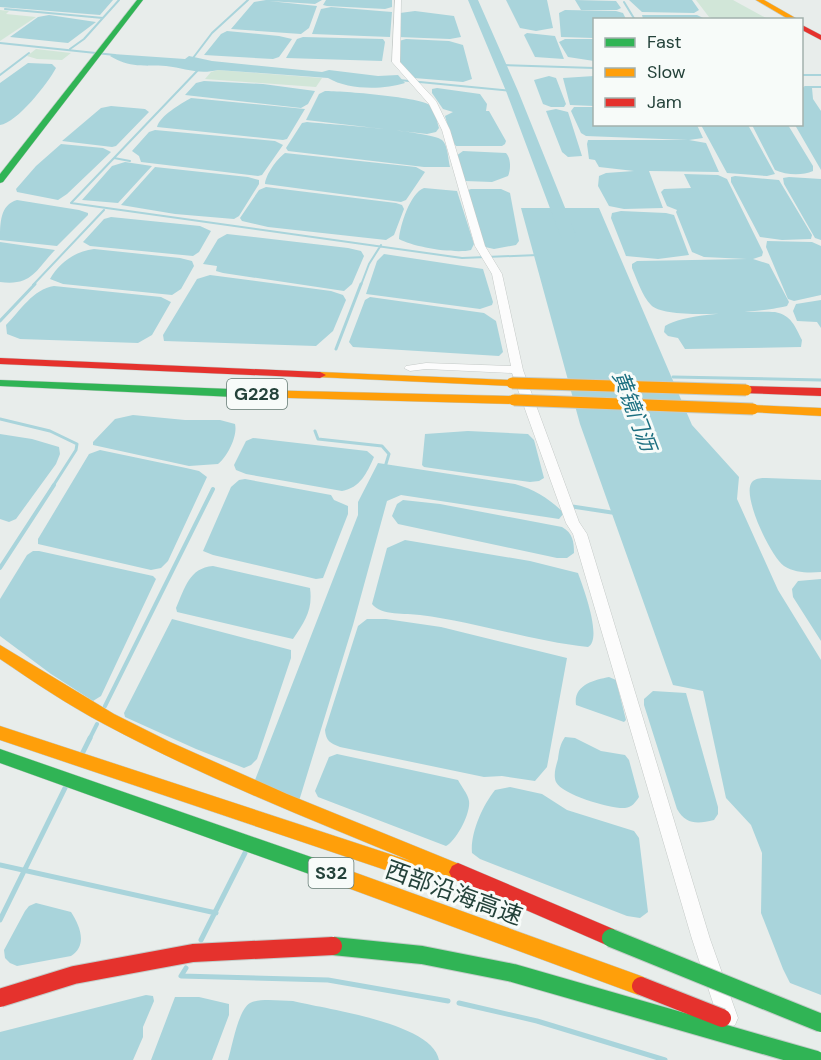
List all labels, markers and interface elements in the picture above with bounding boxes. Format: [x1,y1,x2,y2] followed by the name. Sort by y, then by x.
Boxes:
[593,18,803,126] legend
[647,30,682,54] text: Fast
[647,60,686,84] text: Slow
[647,90,682,114] text: Jam
[606,367,664,459] water label: 黄镜门沥
[227,379,287,409] road number: G228
[381,853,527,932] street label: 西部沿海高速
[308,858,354,888] road number: S32

